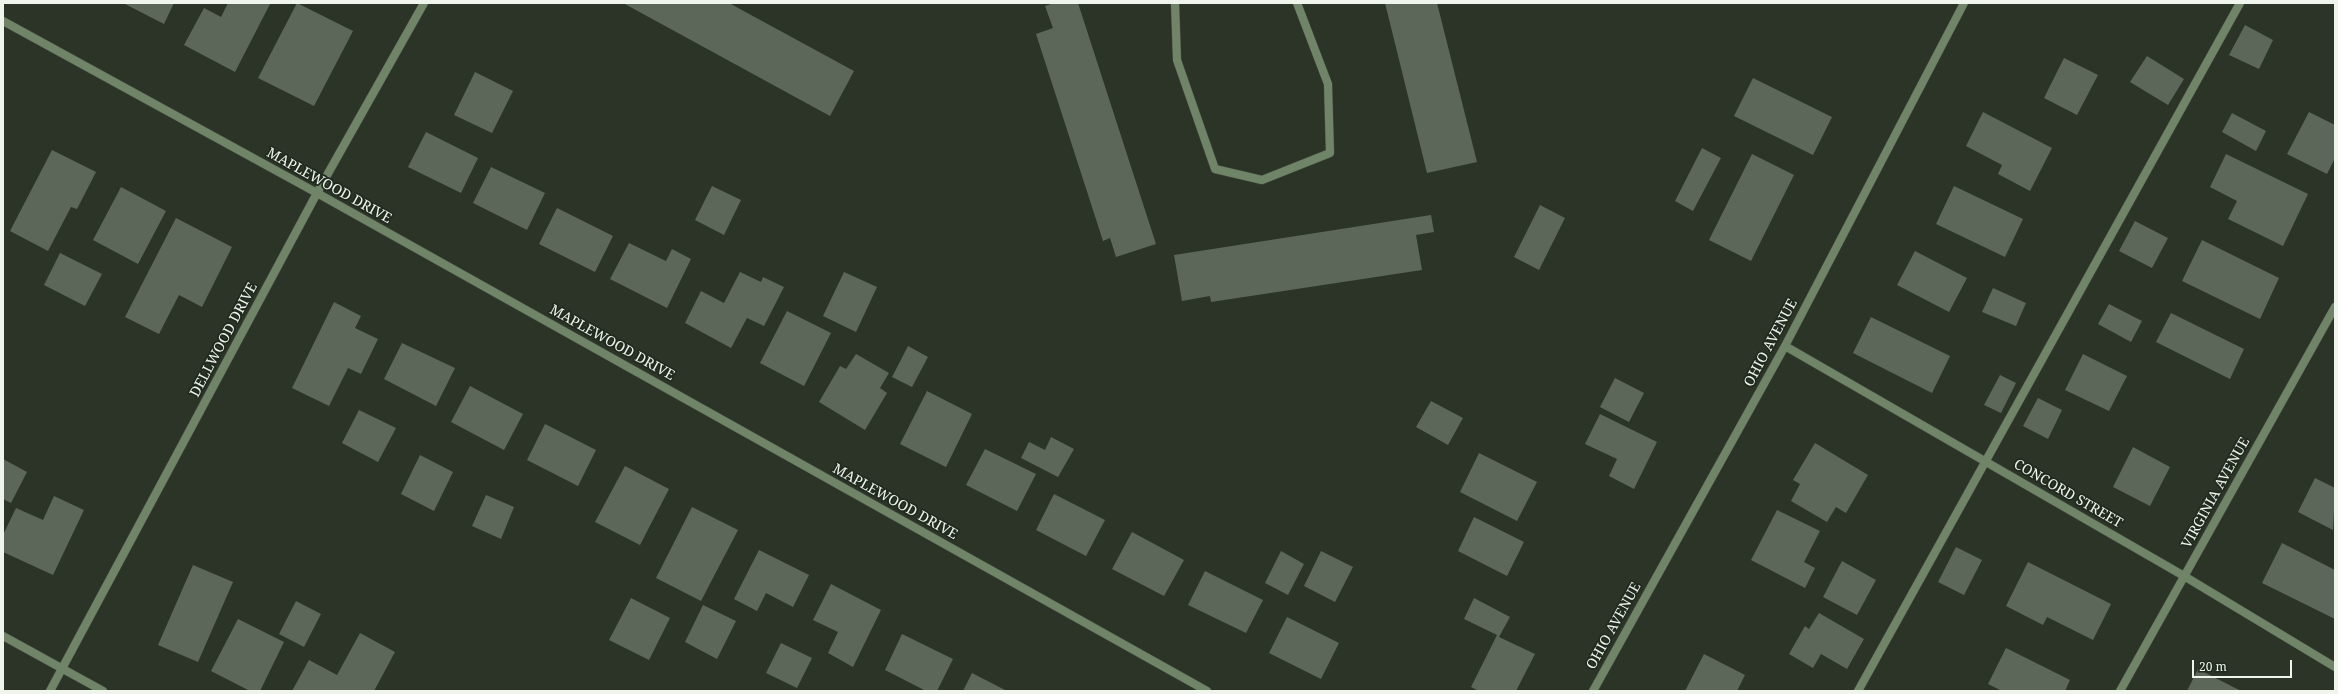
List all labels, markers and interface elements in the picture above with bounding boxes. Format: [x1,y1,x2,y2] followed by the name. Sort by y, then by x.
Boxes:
[264,145,394,227] street label: MAPLEWOOD DRIVE
[187,280,261,400] street label: DELLWOOD DRIVE
[1741,296,1801,390] street label: OHIO AVENUE
[547,302,677,384] street label: MAPLEWOOD DRIVE
[2179,435,2253,551] street label: VIRGINIA AVENUE
[2011,456,2125,532] street label: CONCORD STREET
[830,461,960,543] street label: MAPLEWOOD DRIVE
[1583,579,1645,673] street label: OHIO AVENUE
[2194,652,2294,678] scale bar
[2199,658,2227,675] text: 20 m

